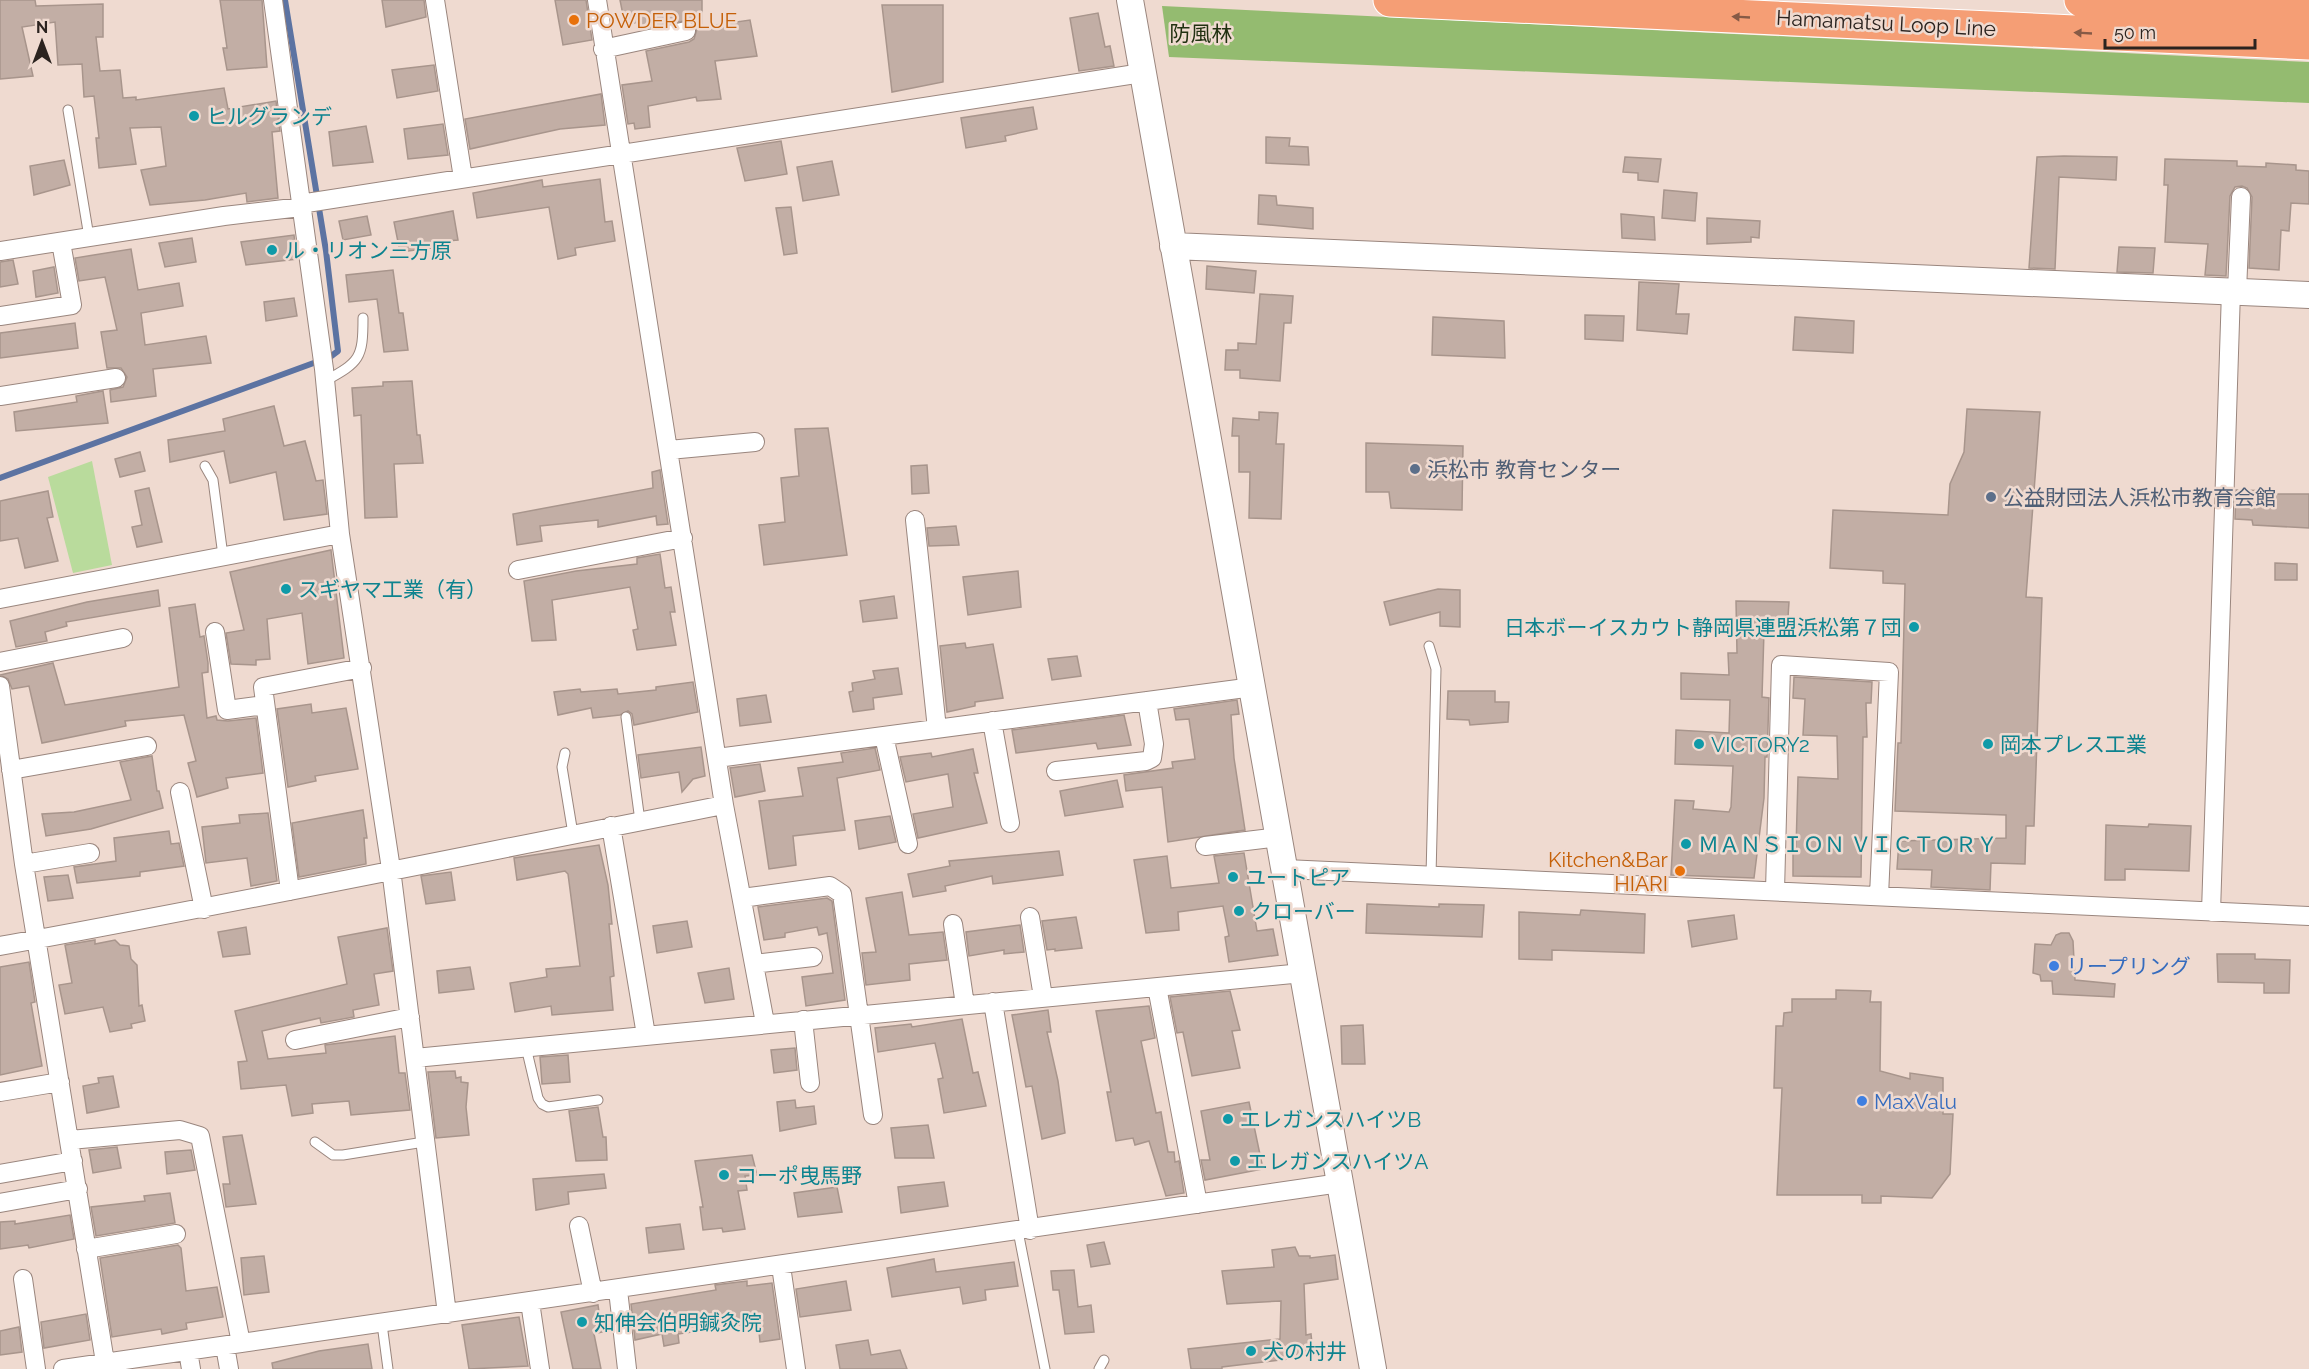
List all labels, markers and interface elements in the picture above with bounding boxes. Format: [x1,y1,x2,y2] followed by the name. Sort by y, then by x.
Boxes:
[1776,5,1996,41] street label: Hamamatsu Loop Line
[586,8,737,33] place label: POWDER BLUE
[12,12,72,72] north arrow
[1732,12,1751,21] one-way arrow
[2105,12,2255,50] scale bar
[567,13,581,27] marker: POWDER BLUE
[36,18,48,37] text: N
[1170,21,1233,46] park label: 防風林
[2114,22,2156,43] text: 50 m
[2073,28,2092,37] one-way arrow
[206,104,332,129] place label: ヒルグランデ
[187,109,201,123] marker: ヒルグランデ
[284,238,452,263] place label: ル・リオン三方原
[265,243,279,257] marker: ル・リオン三方原
[1427,457,1621,482] place label: 浜松市 教育センター
[1408,462,1422,476] marker: 浜松市 教育センター
[2003,485,2276,510] place label: 公益財団法人浜松市教育会館
[1984,490,1998,504] marker: 公益財団法人浜松市教育会館
[298,577,487,602] place label: スギヤマ工業（有）
[279,582,293,596] marker: スギヤマ工業（有）
[1504,615,1902,640] place label: 日本ボーイスカウト静岡県連盟浜松第７団
[1907,620,1921,634] marker: 日本ボーイスカウト静岡県連盟浜松第７団
[1711,732,1810,757] place label: VICTORY2
[2000,732,2147,757] place label: 岡本プレス工業
[1692,737,1706,751] marker: VICTORY2
[1981,737,1995,751] marker: 岡本プレス工業
[1698,832,1997,857] place label: ＭＡＮＳＩＯＮ ＶＩＣＴＯＲＹ
[1679,837,1693,851] marker: ＭＡＮＳＩＯＮ ＶＩＣＴＯＲＹ
[1548,847,1669,896] place label: Kitchen&Bar HIARI
[1673,864,1687,878] marker: Kitchen&Bar HIARI
[1245,865,1350,890] place label: ユートピア
[1226,870,1240,884] marker: ユートピア
[1251,899,1356,924] place label: クローバー
[1232,904,1246,918] marker: クローバー
[2066,954,2191,979] place label: リープリング
[2047,959,2061,973] marker: リープリング
[1874,1089,1957,1114] place label: MaxValu
[1855,1094,1869,1108] marker: MaxValu
[1240,1107,1421,1132] place label: エレガンスハイツB
[1221,1112,1235,1126] marker: エレガンスハイツB
[1247,1149,1428,1174] place label: エレガンスハイツA
[1228,1154,1242,1168] marker: エレガンスハイツA
[736,1163,862,1188] place label: コーポ曳馬野
[717,1168,731,1182] marker: コーポ曳馬野
[594,1310,762,1335] place label: 知伸会伯明鍼灸院
[575,1315,589,1329] marker: 知伸会伯明鍼灸院
[1263,1339,1347,1364] place label: 犬の村井
[1244,1344,1258,1358] marker: 犬の村井

